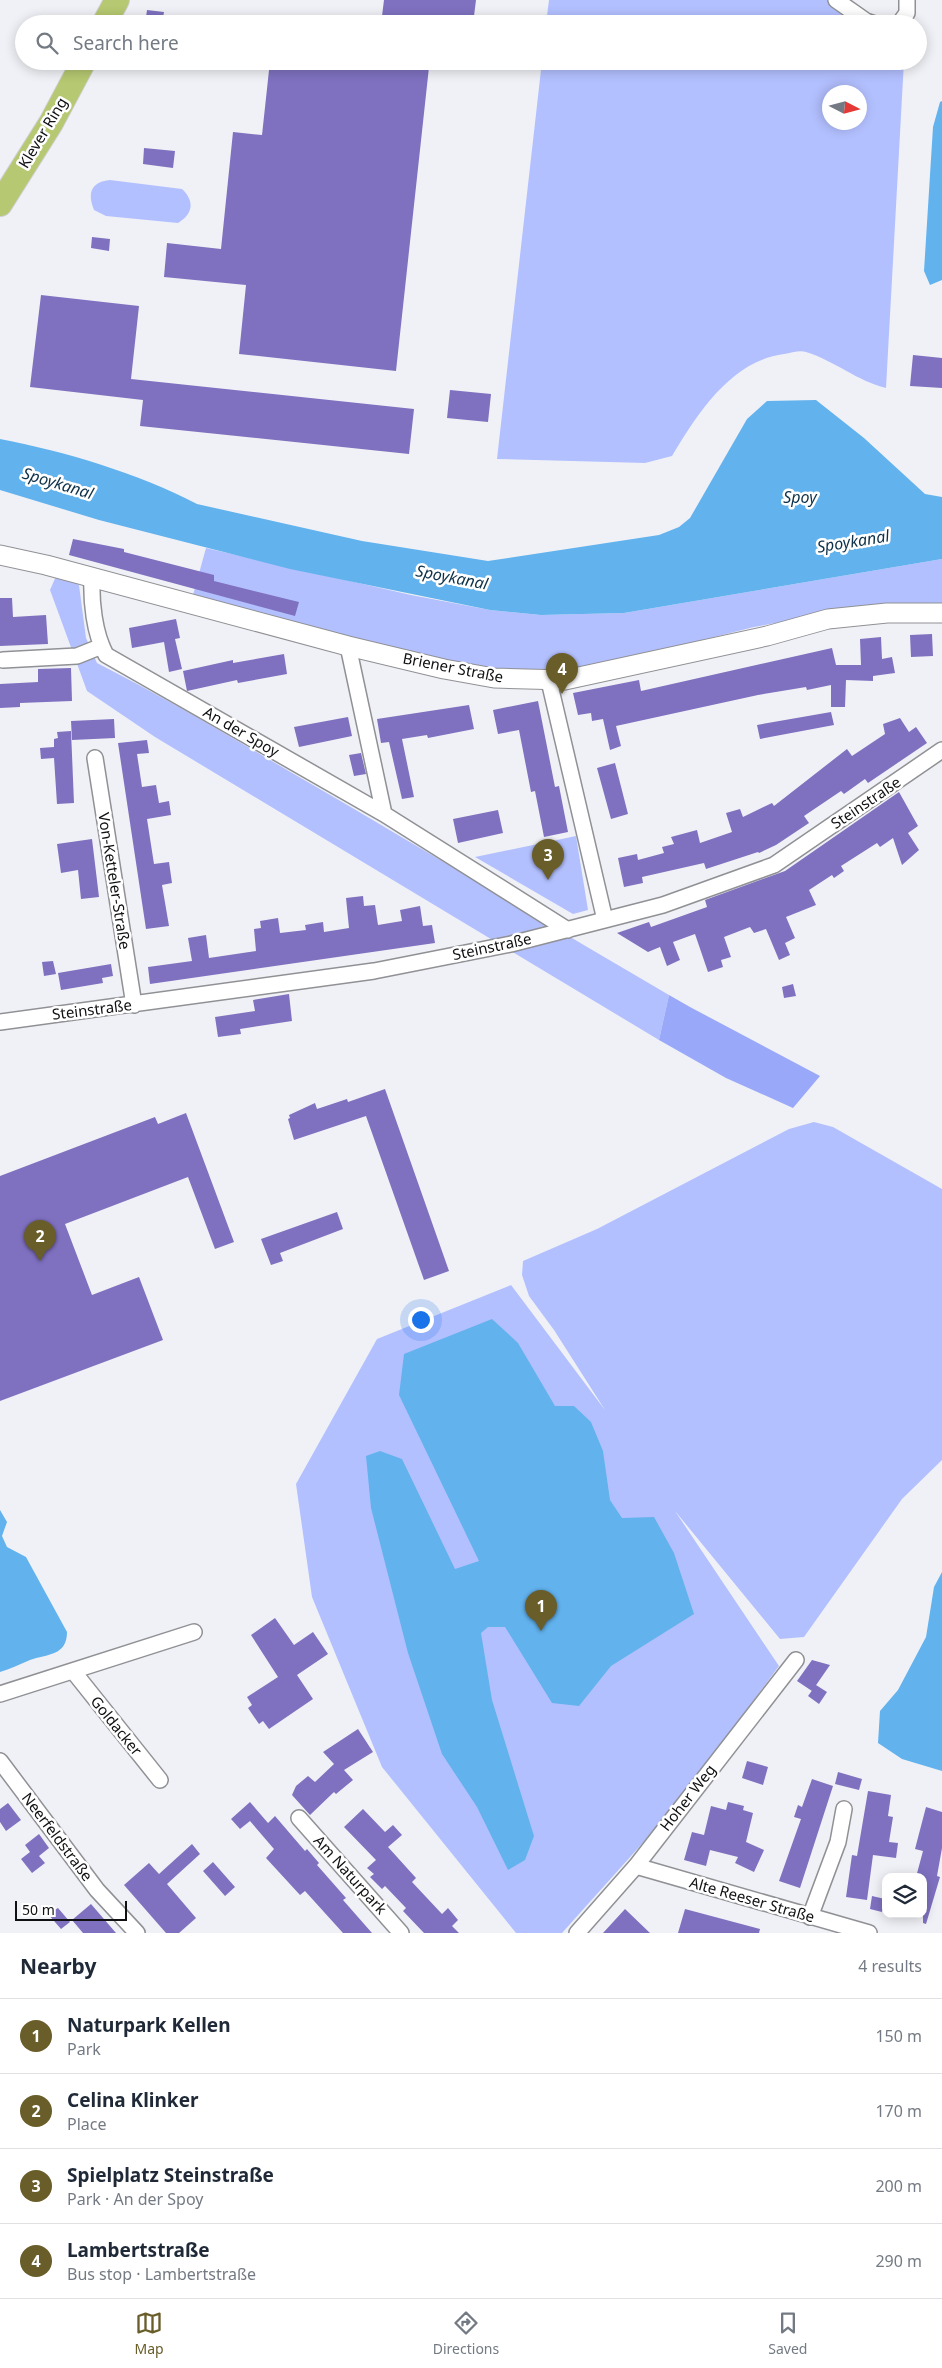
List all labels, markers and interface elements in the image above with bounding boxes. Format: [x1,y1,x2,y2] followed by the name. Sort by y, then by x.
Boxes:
[15,15,927,70] search box
[33,29,61,57] icon: search
[73,30,179,56] text: Search here
[822,85,867,130] north arrow
[13,93,71,172] street label: Klever Ring
[20,462,97,504] water label: Spoykanal
[783,486,818,508] water label: Spoy
[815,524,892,558] water label: Spoykanal
[414,559,491,595] water label: Spoykanal
[401,647,505,687] street label: Briener Straße
[546,653,578,694] pin: 4
[200,701,283,761] street label: An der Spoy
[827,771,904,833] street label: Steinstraße
[94,811,136,951] street label: Von-Ketteler-Straße
[532,839,564,880] pin: 3
[451,928,533,964] street label: Steinstraße
[51,994,133,1024] street label: Steinstraße
[24,1220,56,1261] pin: 2
[408,1307,434,1333] your location
[525,1590,557,1631] pin: 1
[87,1691,147,1759] street label: Goldacker
[655,1760,720,1835] street label: Hoher Weg
[18,1788,98,1885] street label: Neerfeldstraße
[310,1830,392,1918] street label: Am Naturpark
[687,1872,817,1926] street label: Alte Reeser Straße
[882,1873,927,1918] map controls
[882,1873,927,1918] button: layers
[15,1898,128,1921] scale bar
[22,1900,55,1919] text: 50 m
[20,1952,96,1980] text: Nearby
[858,1955,922,1977] text: 4 results
[67,2012,231,2038] text: Naturpark Kellen
[31,2025,41,2047] text: 1
[875,2025,922,2047] text: 150 m
[67,2038,101,2060] text: Park
[67,2087,198,2113] text: Celina Klinker
[31,2100,41,2122] text: 2
[875,2100,922,2122] text: 170 m
[67,2113,107,2135] text: Place
[67,2162,274,2188] text: Spielplatz Steinstraße
[31,2175,41,2197] text: 3
[875,2175,922,2197] text: 200 m
[67,2188,203,2210] text: Park · An der Spoy
[67,2237,210,2263] text: Lambertstraße
[31,2250,41,2272] text: 4
[875,2250,922,2272] text: 290 m
[67,2263,256,2285] text: Bus stop · Lambertstraße
[135,2309,164,2358] tab: Map
[433,2309,499,2358] tab: Directions
[768,2309,807,2358] tab: Saved

